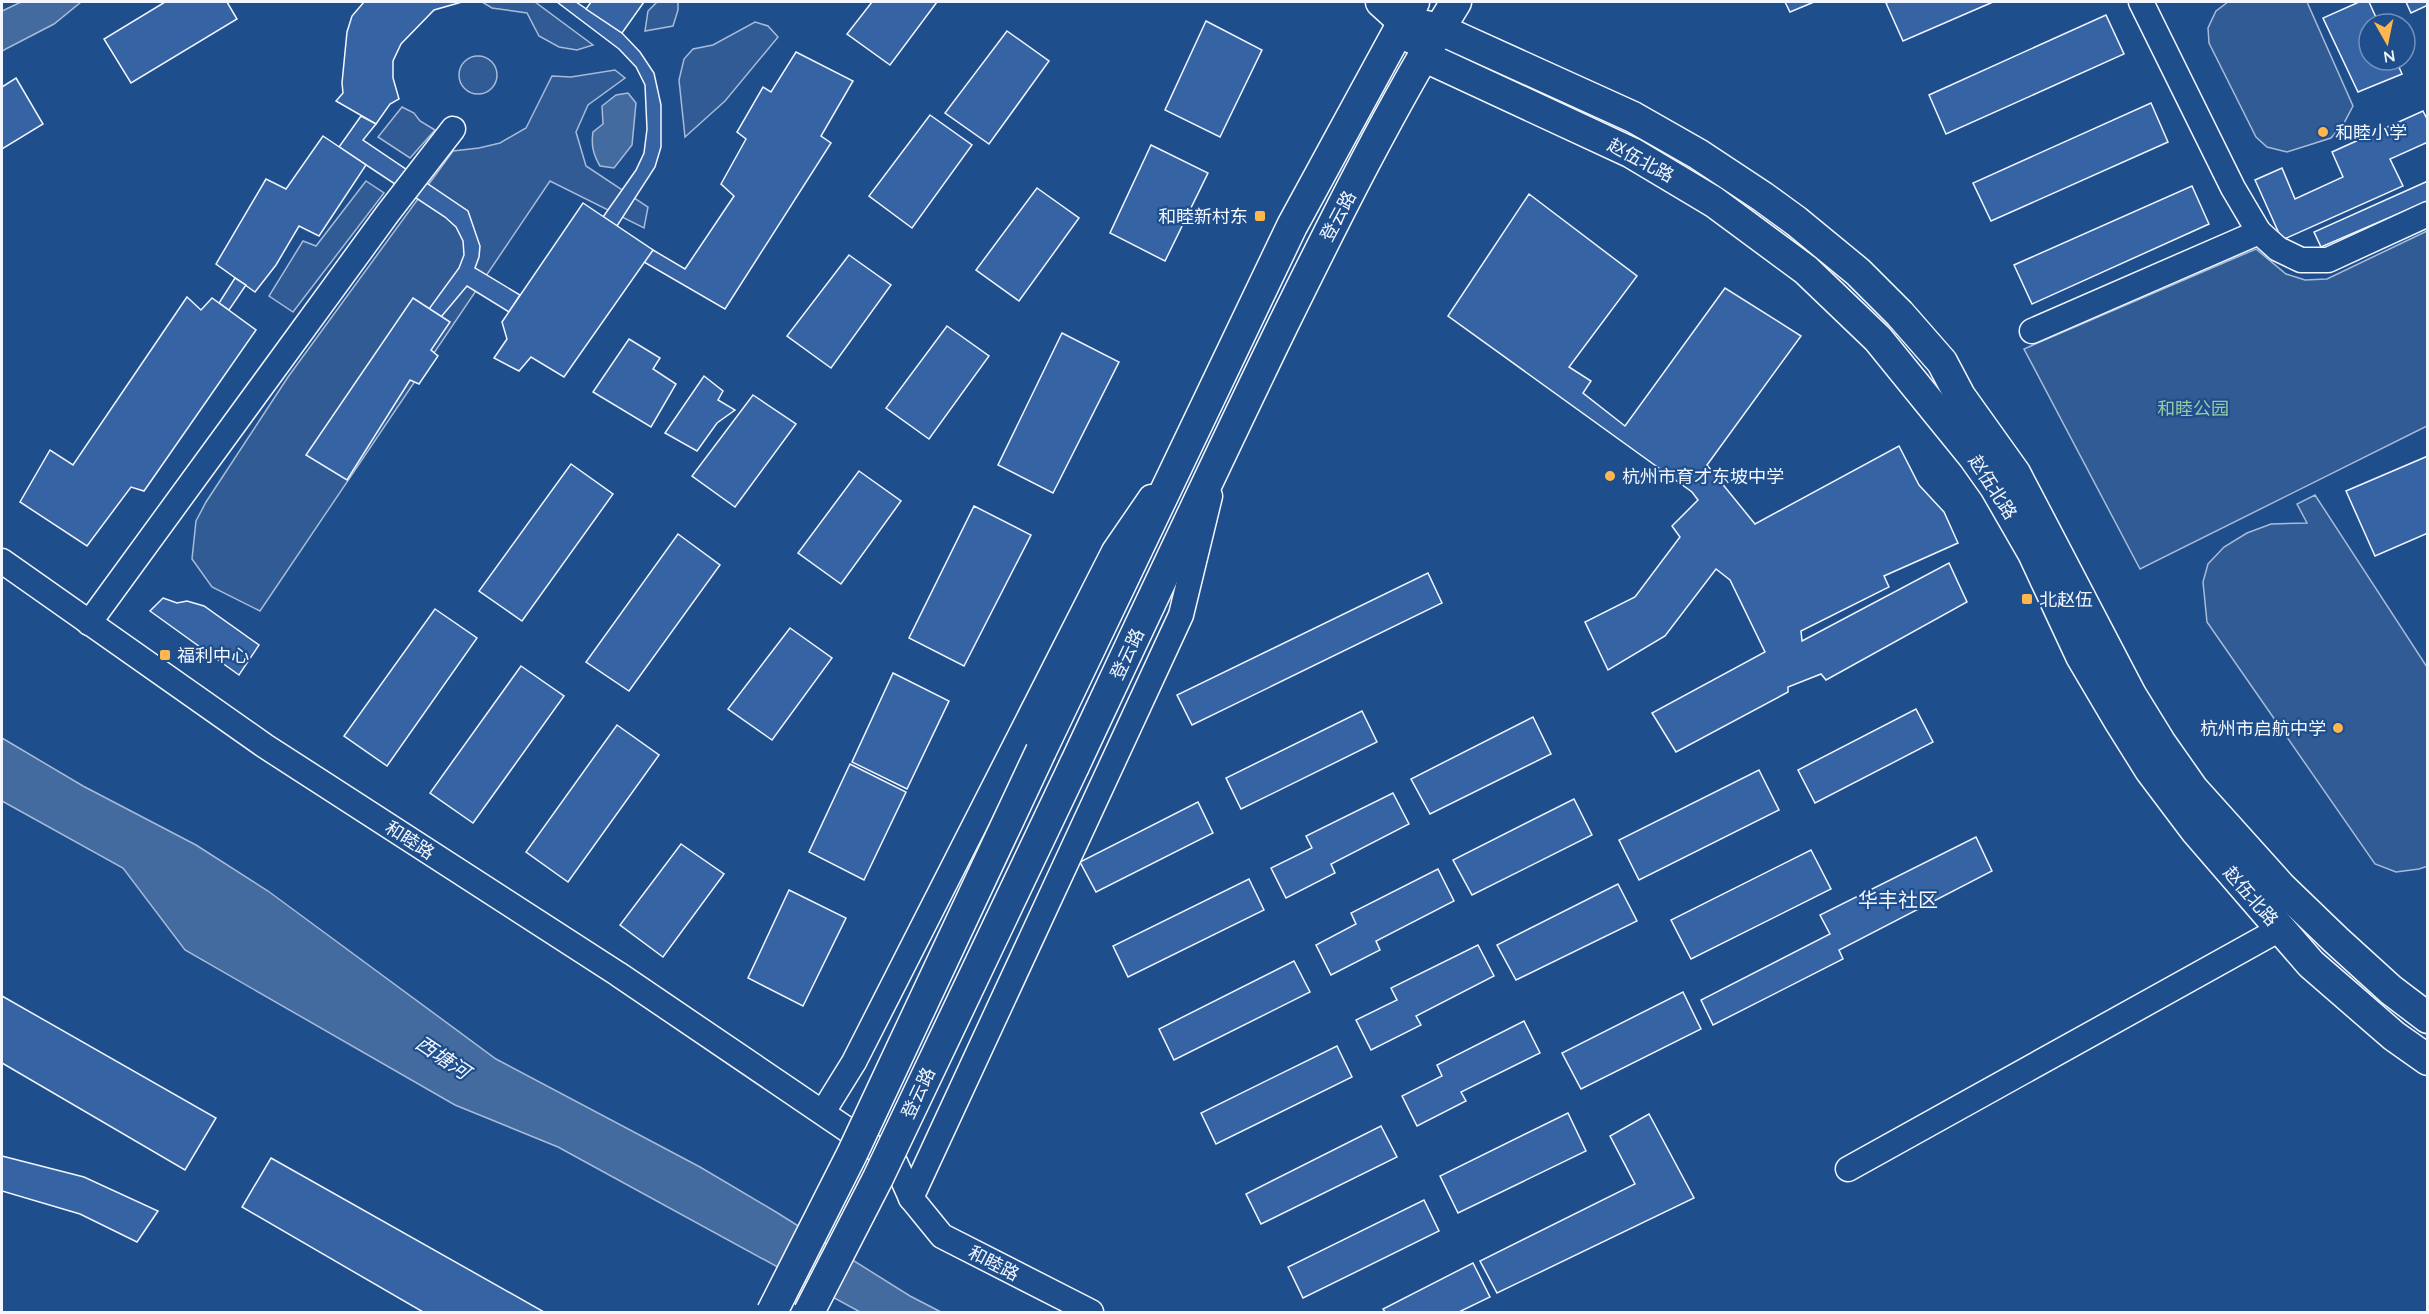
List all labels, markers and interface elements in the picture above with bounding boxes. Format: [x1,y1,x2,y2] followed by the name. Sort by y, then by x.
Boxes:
[2357,12,2417,72] north arrow
[2382,46,2397,68] text: N
[2335,121,2407,144] place label: 和睦小学
[2316,125,2330,139] marker: 和睦小学
[1604,133,1678,187] street label: 赵伍北路
[1315,187,1361,245] street label: 登云路
[1158,205,1248,228] place label: 和睦新村东
[1253,209,1267,223] marker: 和睦新村东
[2157,397,2229,420] park label: 和睦公园
[1964,451,2022,523] street label: 赵伍北路
[1622,465,1784,488] place label: 杭州市育才东坡中学
[1603,469,1617,483] marker: 杭州市育才东坡中学
[2039,588,2093,611] place label: 北赵伍
[2020,592,2034,606] marker: 北赵伍
[1105,625,1149,683] street label: 登云路
[177,644,249,667] place label: 福利中心
[158,648,172,662] marker: 福利中心
[2200,717,2326,740] place label: 杭州市启航中学
[2331,721,2345,735] marker: 杭州市启航中学
[381,816,439,864] street label: 和睦路
[2219,861,2283,931] street label: 赵伍北路
[1858,887,1938,912] district label: 华丰社区
[411,1030,478,1086] water label: 西塘河
[896,1064,940,1122] street label: 登云路
[965,1240,1023,1286] street label: 和睦路

